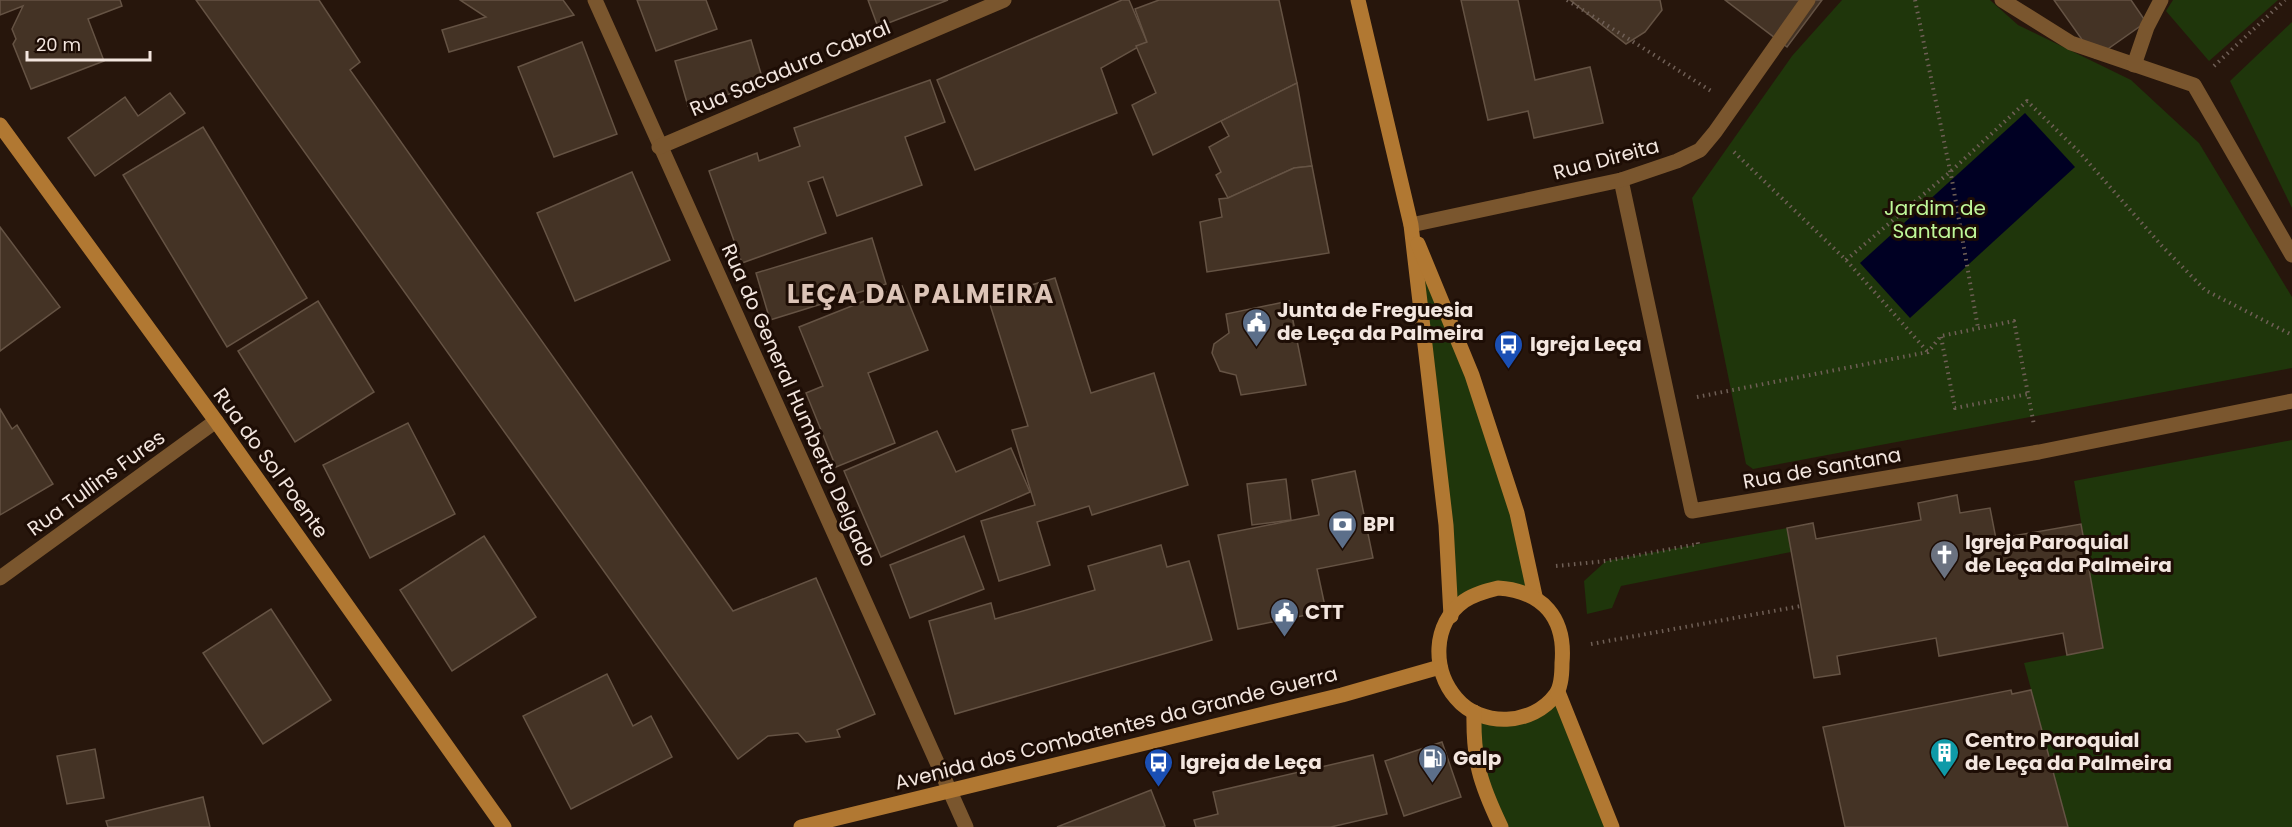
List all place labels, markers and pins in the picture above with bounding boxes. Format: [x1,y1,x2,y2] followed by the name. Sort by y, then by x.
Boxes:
[1277,296,1484,347] place label: Junta de Freguesia de Leça da Palmeira
[1240,306,1272,348] public building icon: Junta de Freguesia de Leça da Palmeira
[1493,328,1525,370] bus stop icon: Igreja Leça
[1530,330,1642,358] place label: Igreja Leça
[1326,508,1358,550] bank icon: BPI
[1363,510,1395,538] place label: BPI
[1965,528,2172,579] place label: Igreja Paroquial de Leça da Palmeira
[1928,538,1960,580] church icon: Igreja Paroquial de Leça da Palmeira
[1268,596,1300,638] public building icon: CTT
[1305,598,1344,626] place label: CTT
[1965,726,2172,777] place label: Centro Paroquial de Leça da Palmeira
[1928,736,1960,778] building icon: Centro Paroquial de Leça da Palmeira
[1416,742,1448,784] fuel station icon: Galp
[1453,744,1502,772] place label: Galp
[1143,746,1175,788] bus stop icon: Igreja de Leça
[1180,748,1322,776] place label: Igreja de Leça

